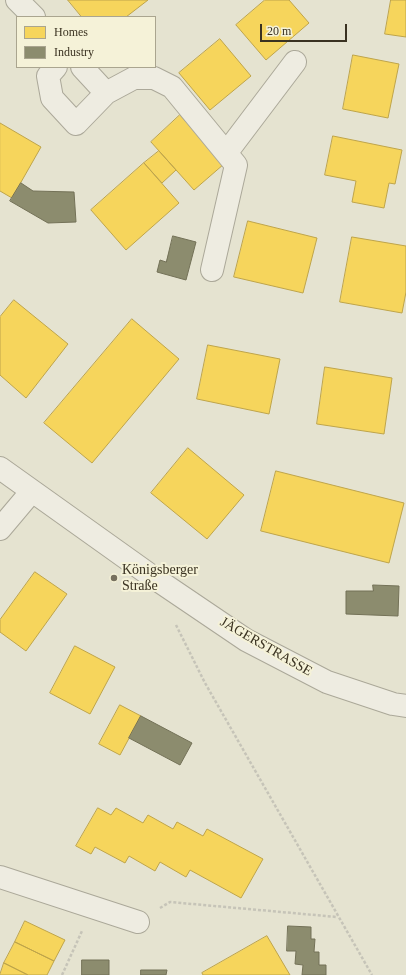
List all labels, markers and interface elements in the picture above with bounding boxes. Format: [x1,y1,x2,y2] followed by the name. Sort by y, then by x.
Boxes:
[16,16,156,68] legend
[262,16,349,42] scale bar
[267,24,291,38] text: 20 m
[54,25,88,39] text: Homes
[54,45,94,59] text: Industry
[122,562,198,594] place label: Königsberger Straße
[109,573,119,583] marker: Königsberger Straße
[217,614,315,680] street label: JÄGERSTRASSE

